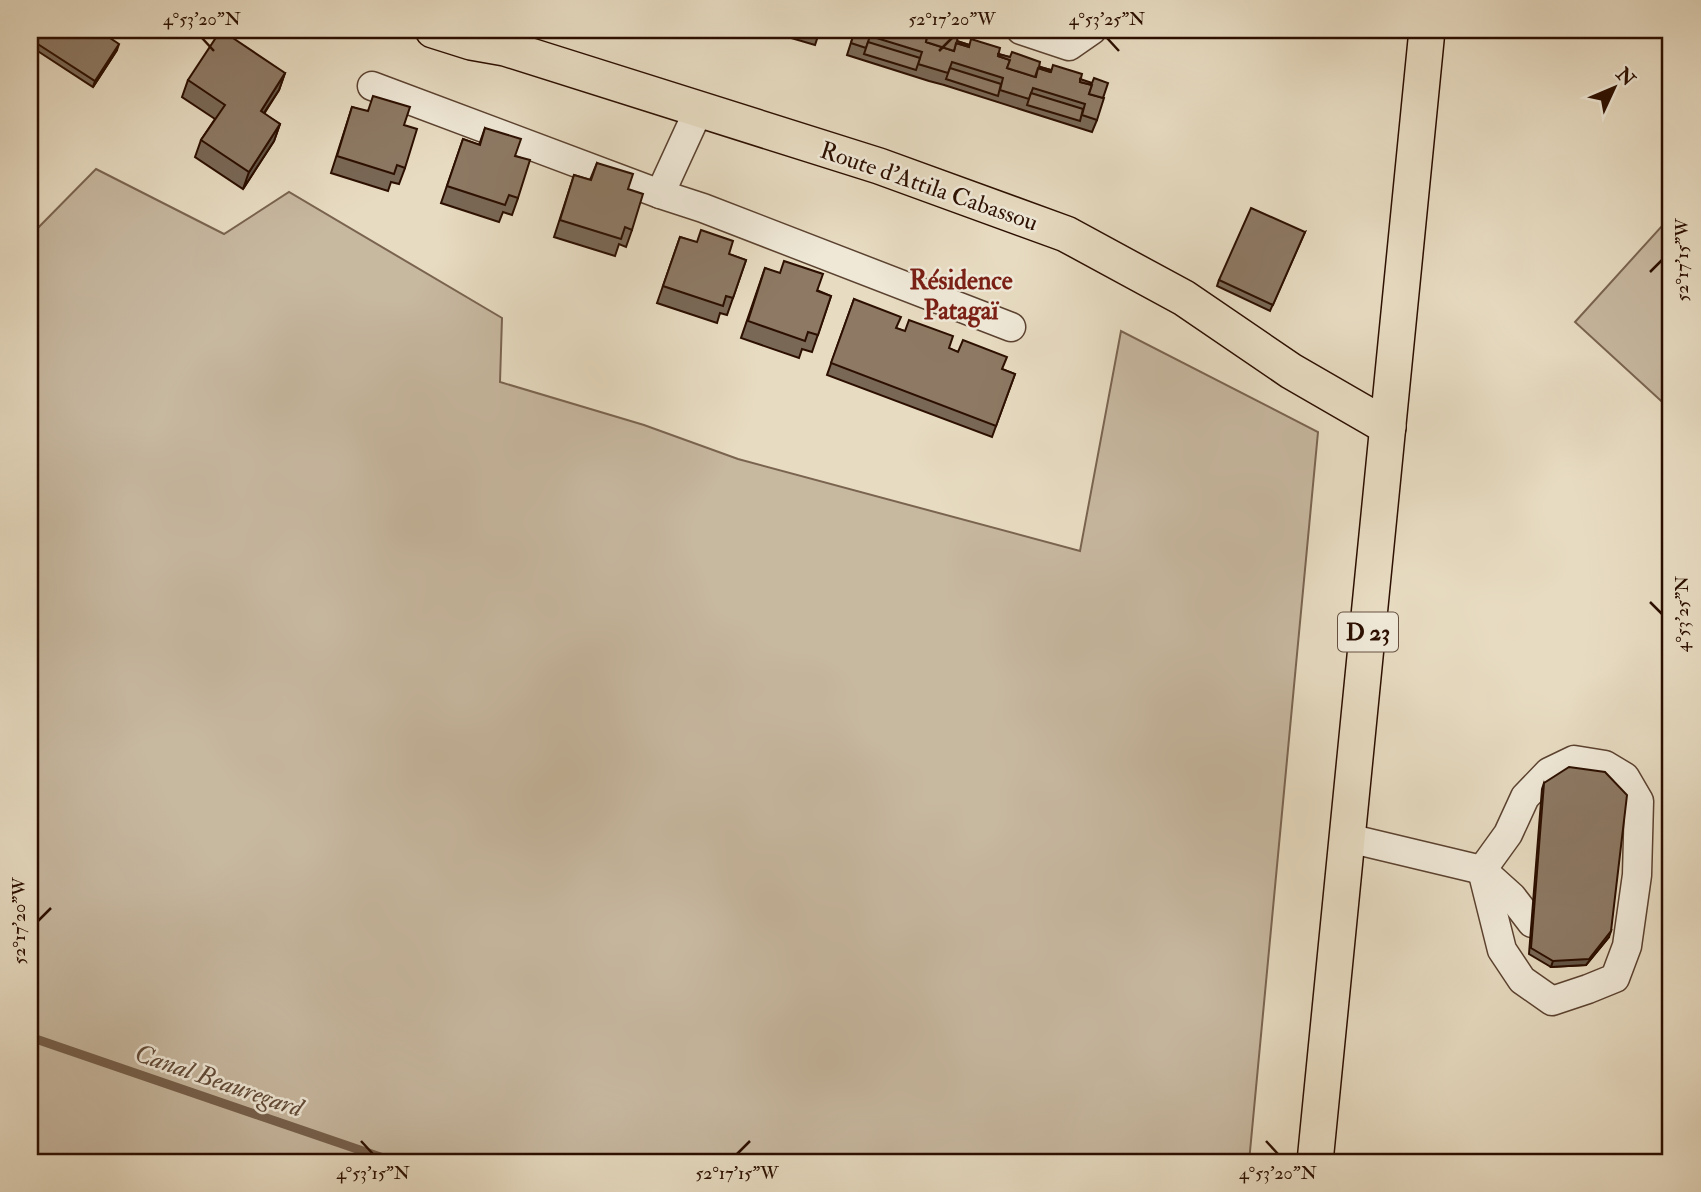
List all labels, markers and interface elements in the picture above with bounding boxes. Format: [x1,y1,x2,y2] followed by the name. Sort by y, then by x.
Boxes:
[163,8,241,31] text: 4°53'20"N
[908,8,996,31] text: 52°17'20"W
[1069,8,1145,31] text: 4°53'25"N
[1578,52,1648,122] north arrow
[1610,62,1641,92] text: N
[816,135,1042,238] street label: Route d'Attila Cabassou
[1671,218,1694,302] text: 52°17'15"W
[909,265,1013,328] district label: Résidence Patagaï
[1671,576,1694,652] text: 4°53'25"N
[1338,612,1398,652] road number: D 23
[8,877,31,965] text: 52°17'20"W
[130,1037,309,1125] water label: Canal Beauregard
[336,1162,410,1185] text: 4°53'15"N
[695,1162,779,1185] text: 52°17'15"W
[1239,1162,1317,1185] text: 4°53'20"N

